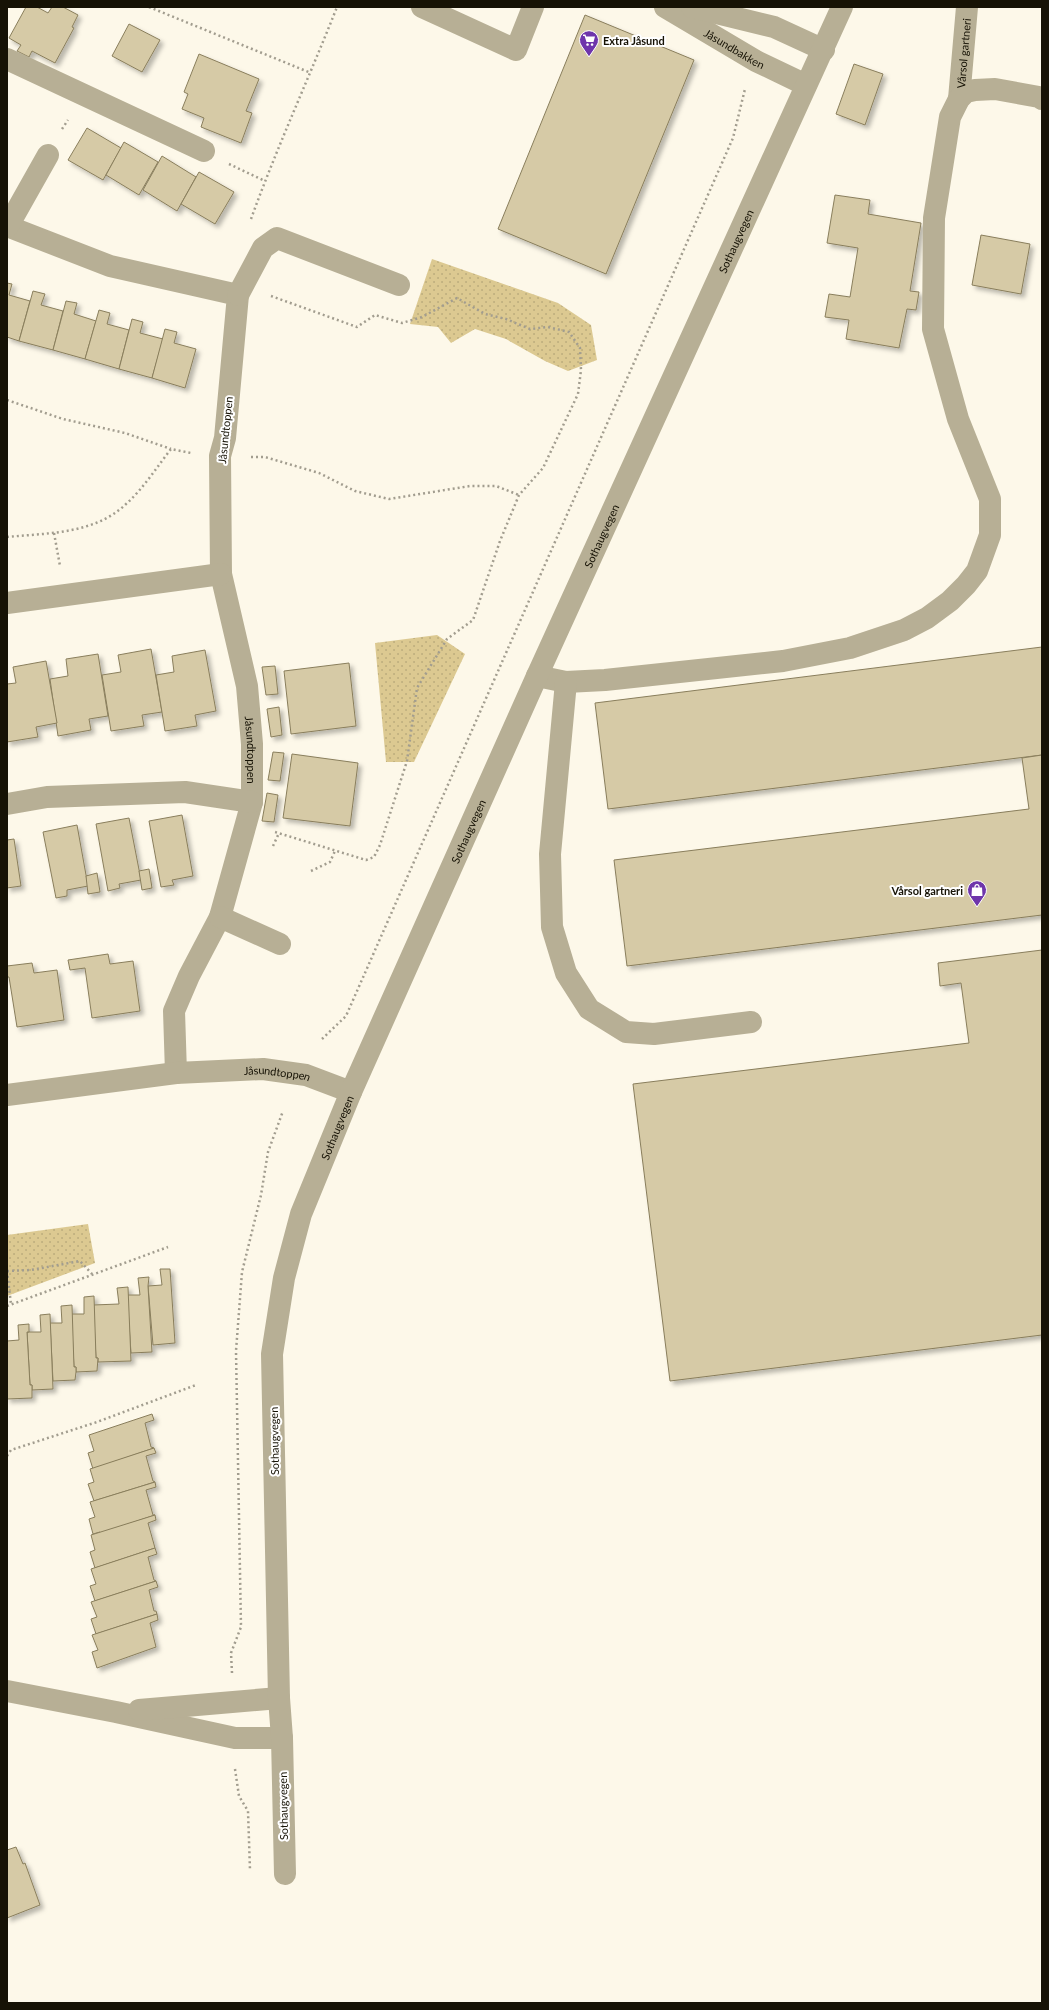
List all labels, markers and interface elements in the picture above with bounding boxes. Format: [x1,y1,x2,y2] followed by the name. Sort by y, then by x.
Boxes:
[953,17,973,89] street label: Vårsol gartneri
[702,25,767,71] street label: Jåsundbakken
[578,29,600,57] supermarket icon: Extra Jåsund
[603,34,665,47] place label: Extra Jåsund
[715,207,755,275] street label: Sothaugvegen
[215,396,235,464] street label: Jåsundtoppen
[581,502,621,570] street label: Sothaugvegen
[243,716,259,784] street label: Jåsundtoppen
[448,797,488,865] street label: Sothaugvegen
[966,879,988,907] shop icon: Vårsol gartneri
[890,884,963,897] place label: Vårsol gartneri
[243,1062,313,1083] street label: Jåsundtoppen
[318,1093,355,1162] street label: Sothaugvegen
[267,1407,281,1475] street label: Sothaugvegen
[276,1772,290,1840] street label: Sothaugvegen

